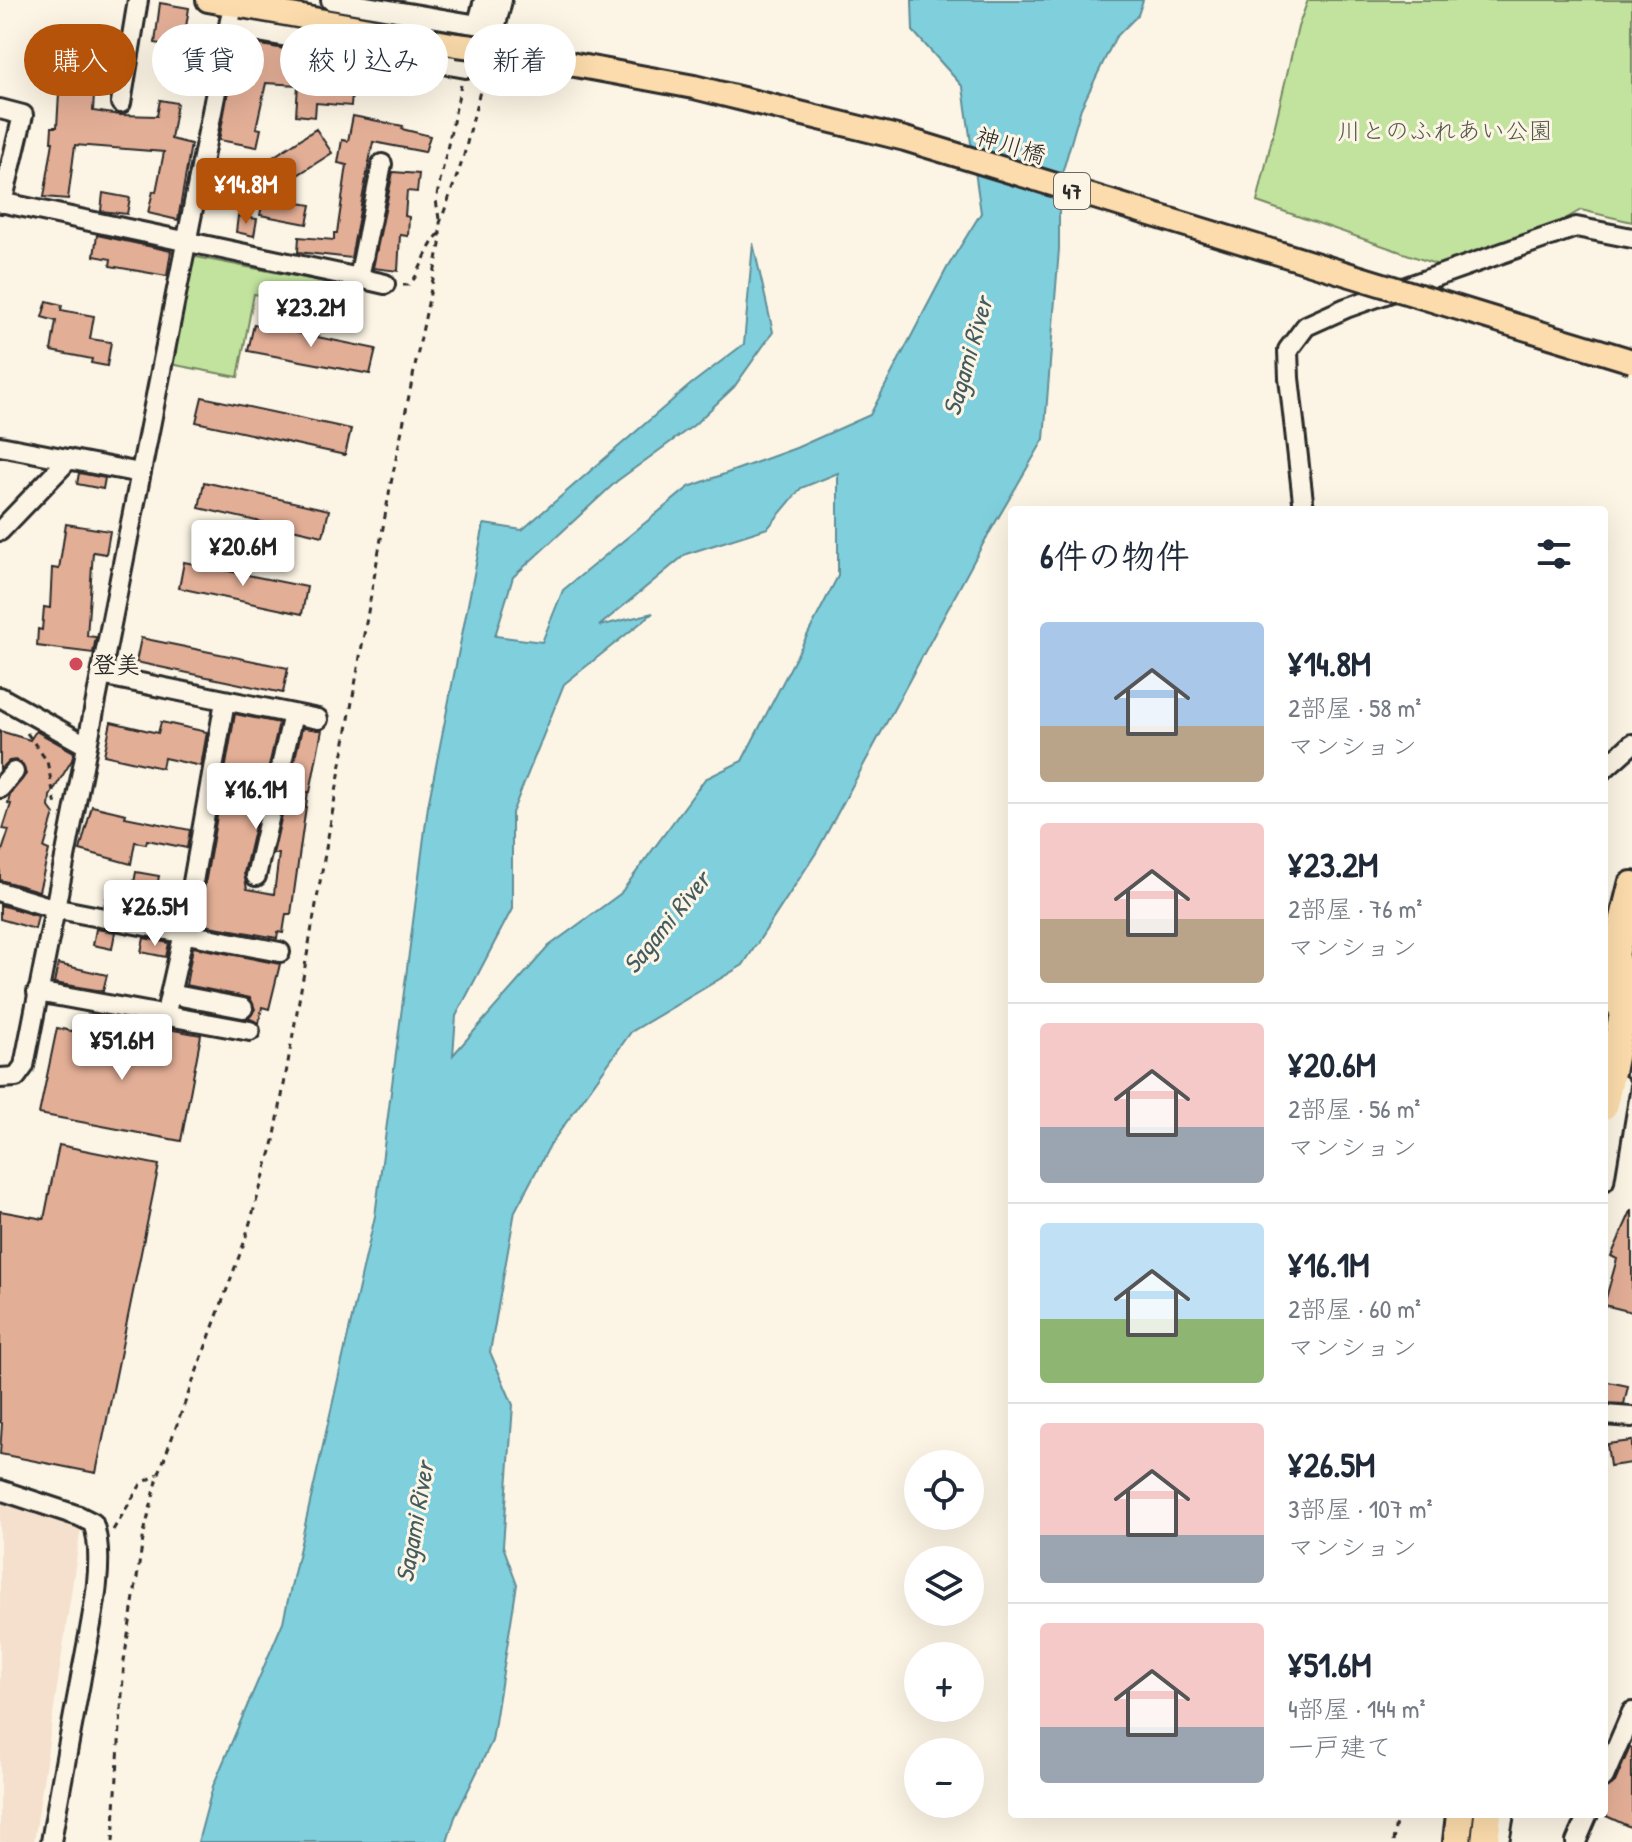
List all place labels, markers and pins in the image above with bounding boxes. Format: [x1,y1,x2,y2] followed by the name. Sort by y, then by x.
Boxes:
[181,158,311,226] pin: ¥14.8M
[246,281,376,349] pin: ¥23.2M
[178,520,308,588] pin: ¥20.6M
[92,648,140,680] place label: 登美
[67,655,85,673] marker: 登美
[191,763,321,831] pin: ¥16.1M
[90,880,220,948] pin: ¥26.5M
[57,1014,187,1082] pin: ¥51.6M

